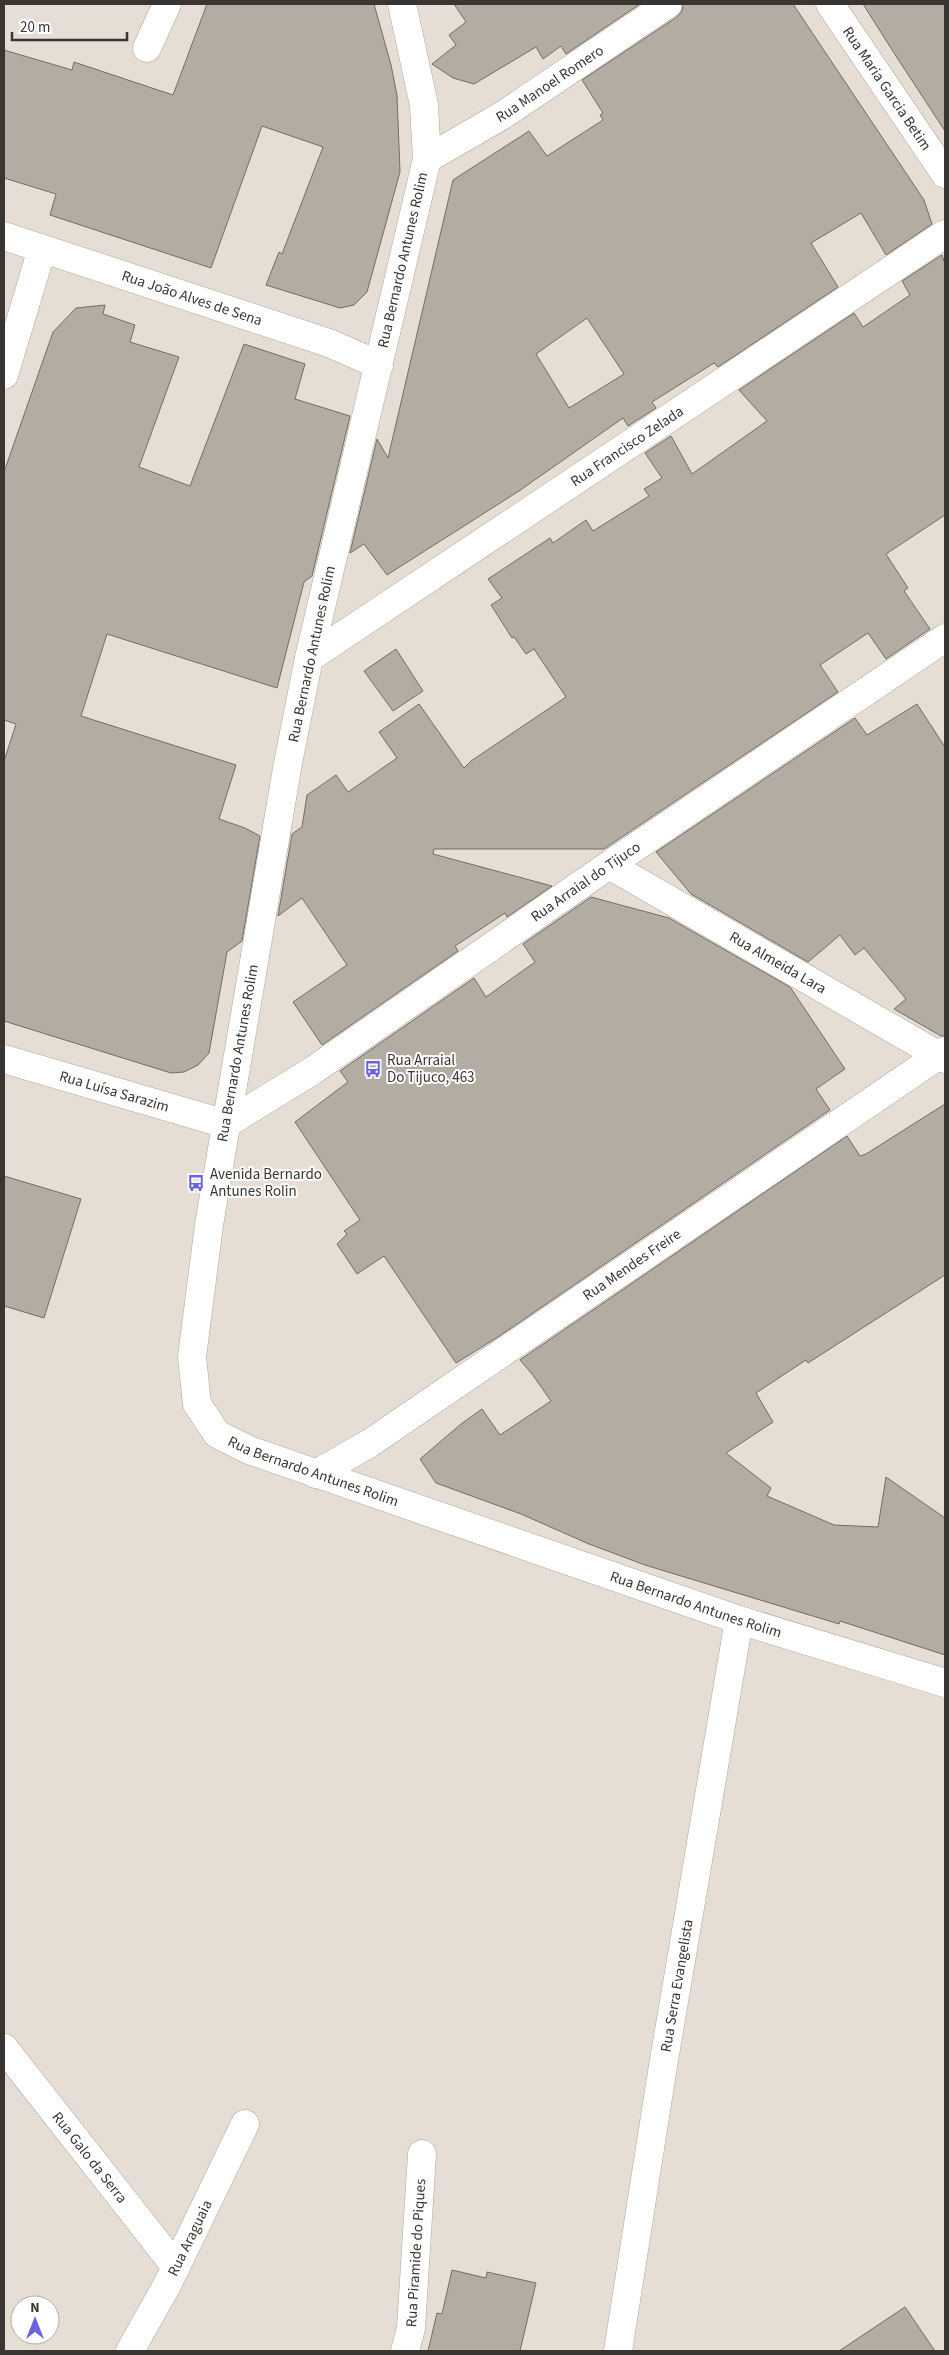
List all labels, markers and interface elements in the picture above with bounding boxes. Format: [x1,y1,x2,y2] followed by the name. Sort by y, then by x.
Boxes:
[12,10,128,42] scale bar
[20,17,50,38] text: 20 m
[838,22,937,155] street label: Rua Maria Garcia Betim
[492,40,608,128] street label: Rua Manoel Romero
[373,170,433,350] street label: Rua Bernardo Antunes Rolim
[119,265,265,331] street label: Rua João Alves de Sena
[566,401,688,491] street label: Rua Francisco Zelada
[283,564,341,744] street label: Rua Bernardo Antunes Rolim
[526,836,644,927] street label: Rua Arraial do Tijuco
[725,926,830,999] street label: Rua Almeida Lara
[212,963,264,1143] street label: Rua Bernardo Antunes Rolim
[387,1050,475,1088] place label: Rua Arraial Do Tijuco, 463
[363,1059,383,1079] bus stop icon: Rua Arraial Do Tijuco, 463
[57,1065,172,1117] street label: Rua Luísa Sarazim
[210,1164,322,1202] place label: Avenida Bernardo Antunes Rolin
[186,1173,206,1193] bus stop icon: Avenida Bernardo Antunes Rolin
[578,1224,685,1306] street label: Rua Mendes Freire
[224,1431,402,1512] street label: Rua Bernardo Antunes Rolim
[607,1566,784,1643] street label: Rua Bernardo Antunes Rolim
[655,1918,698,2054] street label: Rua Serra Evangelista
[47,2107,132,2207] street label: Rua Galo da Serra
[401,2178,431,2328] street label: Rua Piramide do Piques
[162,2196,217,2280] street label: Rua Araguaia
[10,2295,60,2345] north arrow
[30,2298,40,2318] text: N

